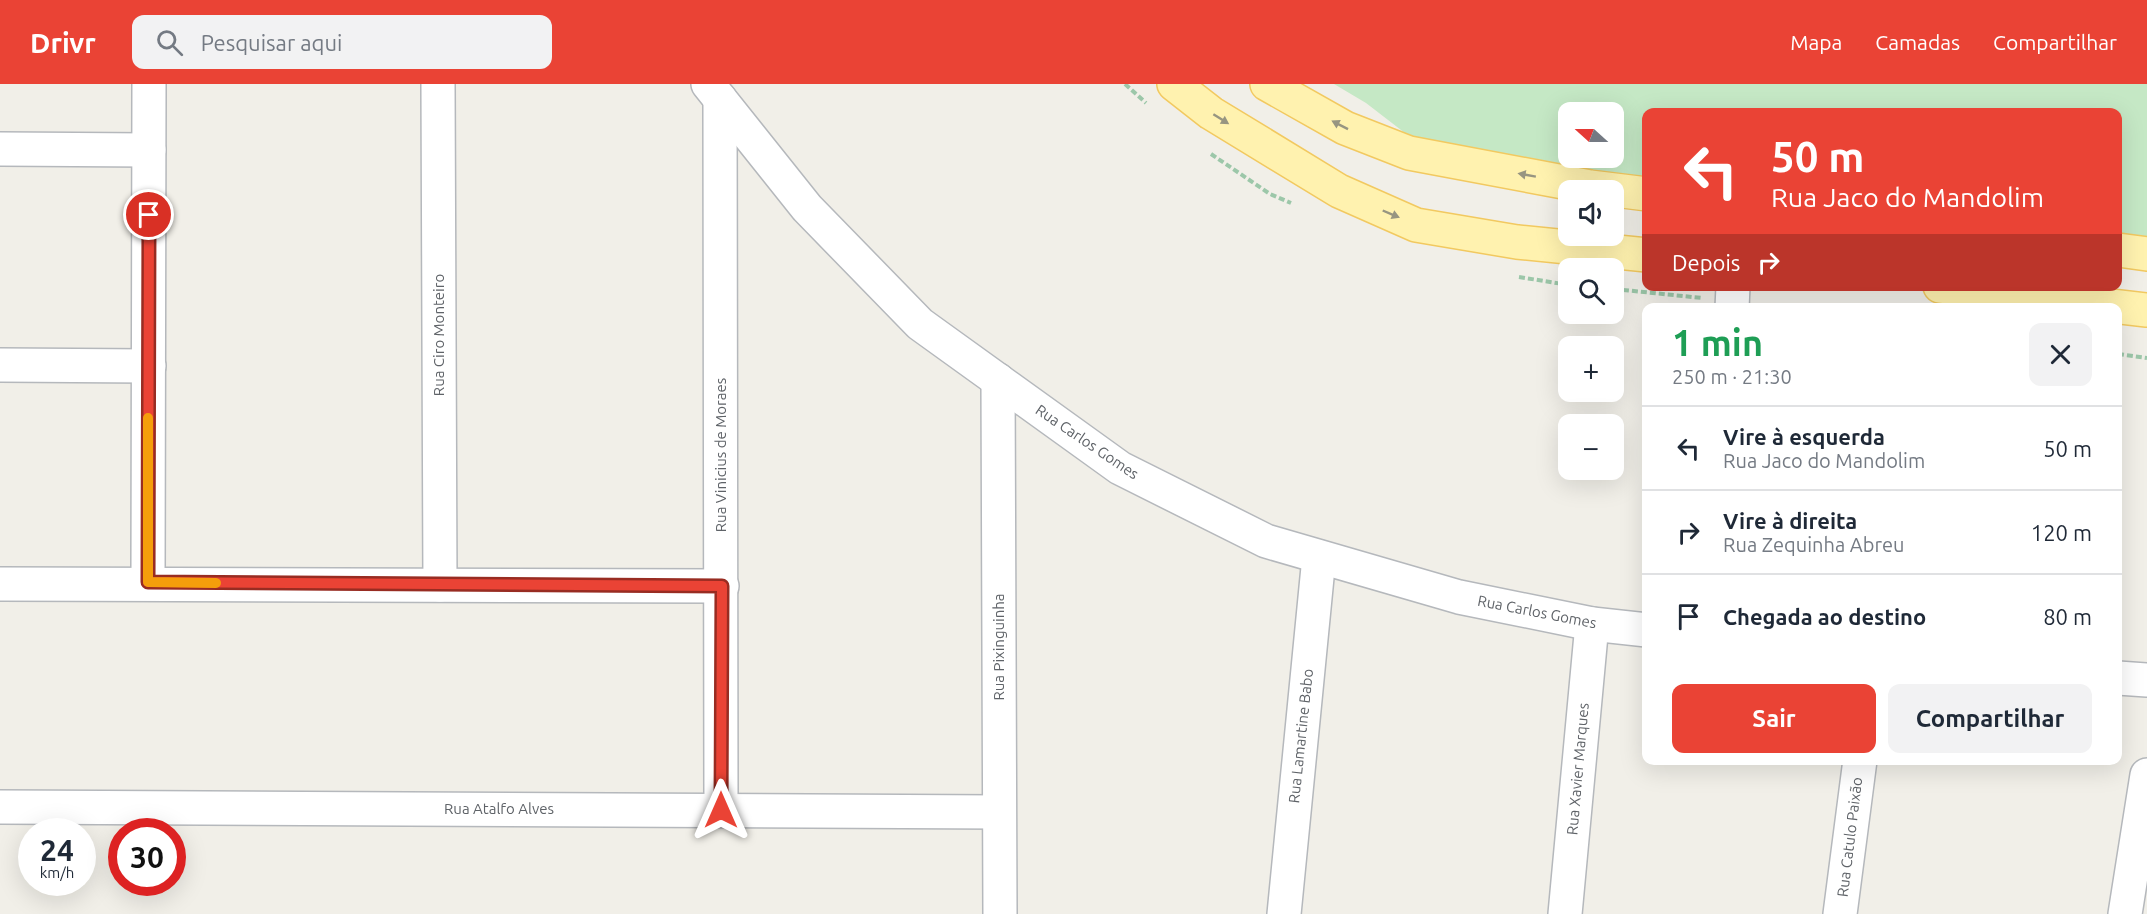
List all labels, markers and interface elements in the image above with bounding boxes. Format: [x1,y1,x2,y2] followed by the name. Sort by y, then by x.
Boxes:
[132,15,552,69] search box
[153,26,186,59] icon: search
[30,27,96,58] text: Drivr
[201,30,342,55] text: Pesquisar aqui
[1790,30,1842,54] text: Mapa
[1875,30,1960,54] text: Camadas
[1993,30,2117,54] text: Compartilhar
[1558,102,1624,168] north arrow
[1558,102,1624,480] map controls
[1213,114,1229,125] one-way arrow
[1331,120,1348,130] one-way arrow
[1672,132,1750,210] icon: left
[1771,133,1865,180] text: 50 m
[1517,171,1536,180] one-way arrow
[1558,180,1624,246] button: sound
[1771,182,2044,212] text: Rua Jaco do Mandolim
[123,189,174,240] pin
[132,198,165,231] icon: arrive
[1383,209,1401,219] one-way arrow
[1752,246,1785,279] icon: right
[1672,250,1740,275] text: Depois
[1558,258,1624,324] button: search
[430,274,447,396] street label: Rua Ciro Monteiro
[1672,322,1763,363] text: 1 min
[2029,323,2092,386] button: close
[1558,336,1624,402] button: +
[1672,365,1792,388] text: 250 m · 21:30
[712,378,729,532] street label: Rua Vinicius de Moraes
[1032,401,1142,482] street label: Rua Carlos Gomes
[1558,414,1624,480] button: −
[1723,424,1885,449] text: Vire à esquerda
[1672,432,1705,465] icon: left
[2043,436,2092,461] text: 50 m
[1723,449,1925,472] text: Rua Jaco do Mandolim
[1723,508,1857,533] text: Vire à direita
[1672,516,1705,549] icon: right
[2031,520,2092,545] text: 120 m
[1723,533,1904,556] text: Rua Zequinha Abreu
[1476,592,1598,631] street label: Rua Carlos Gomes
[990,593,1007,701] street label: Rua Pixinguinha
[1672,600,1705,633] icon: arrive
[1723,604,1926,629] text: Chegada ao destino
[2043,604,2092,629] text: 80 m
[1285,668,1316,804] street label: Rua Lamartine Babo
[1672,684,1876,753] button: Sair
[1888,684,2092,753] button: Compartilhar
[1563,702,1592,836] street label: Rua Xavier Marques
[1834,776,1865,898] street label: Rua Catulo Paixão
[689,778,753,842] position arrow
[444,800,554,817] street label: Rua Atalfo Alves
[108,818,186,896] speed limit sign: 30
[40,833,74,867] text: 24
[40,864,74,881] text: km/h

